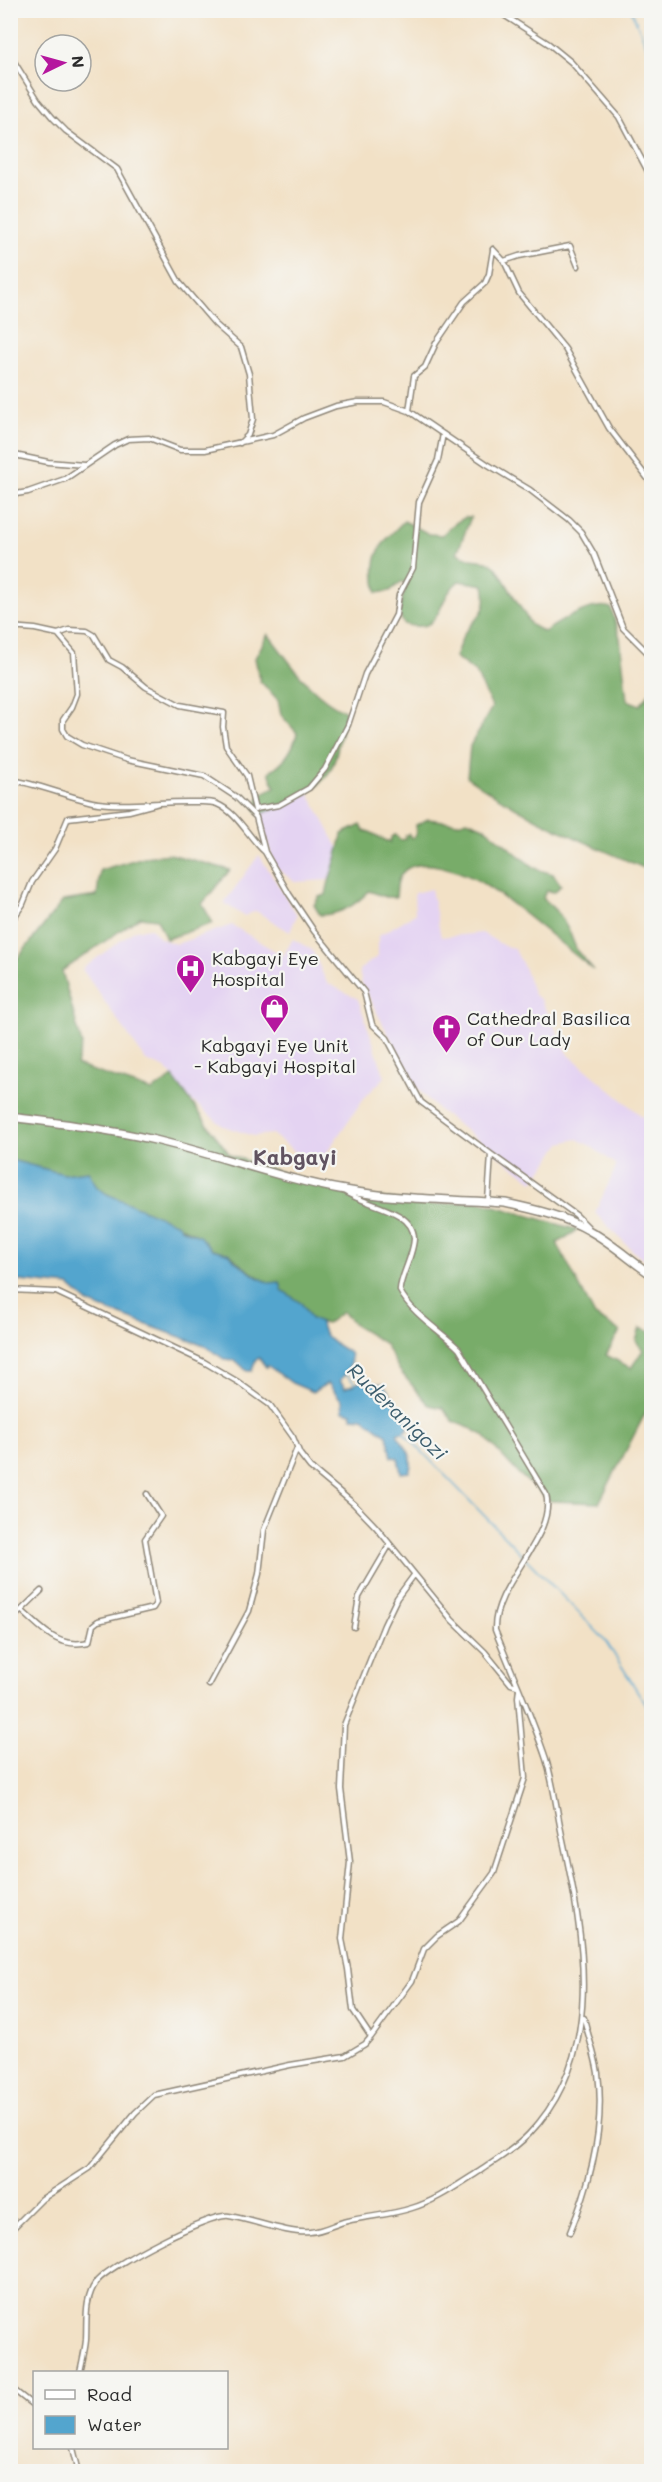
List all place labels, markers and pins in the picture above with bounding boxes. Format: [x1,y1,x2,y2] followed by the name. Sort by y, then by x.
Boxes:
[212,946,319,991] place label: Kabgayi Eye Hospital
[175,952,207,994] hospital icon: Kabgayi Eye Hospital
[259,992,291,1034] shop icon: Kabgayi Eye Unit - Kabgayi Hospital
[467,1006,631,1051] place label: Cathedral Basilica of Our Lady
[430,1012,462,1054] church icon: Cathedral Basilica of Our Lady
[194,1033,356,1078] place label: Kabgayi Eye Unit - Kabgayi Hospital

